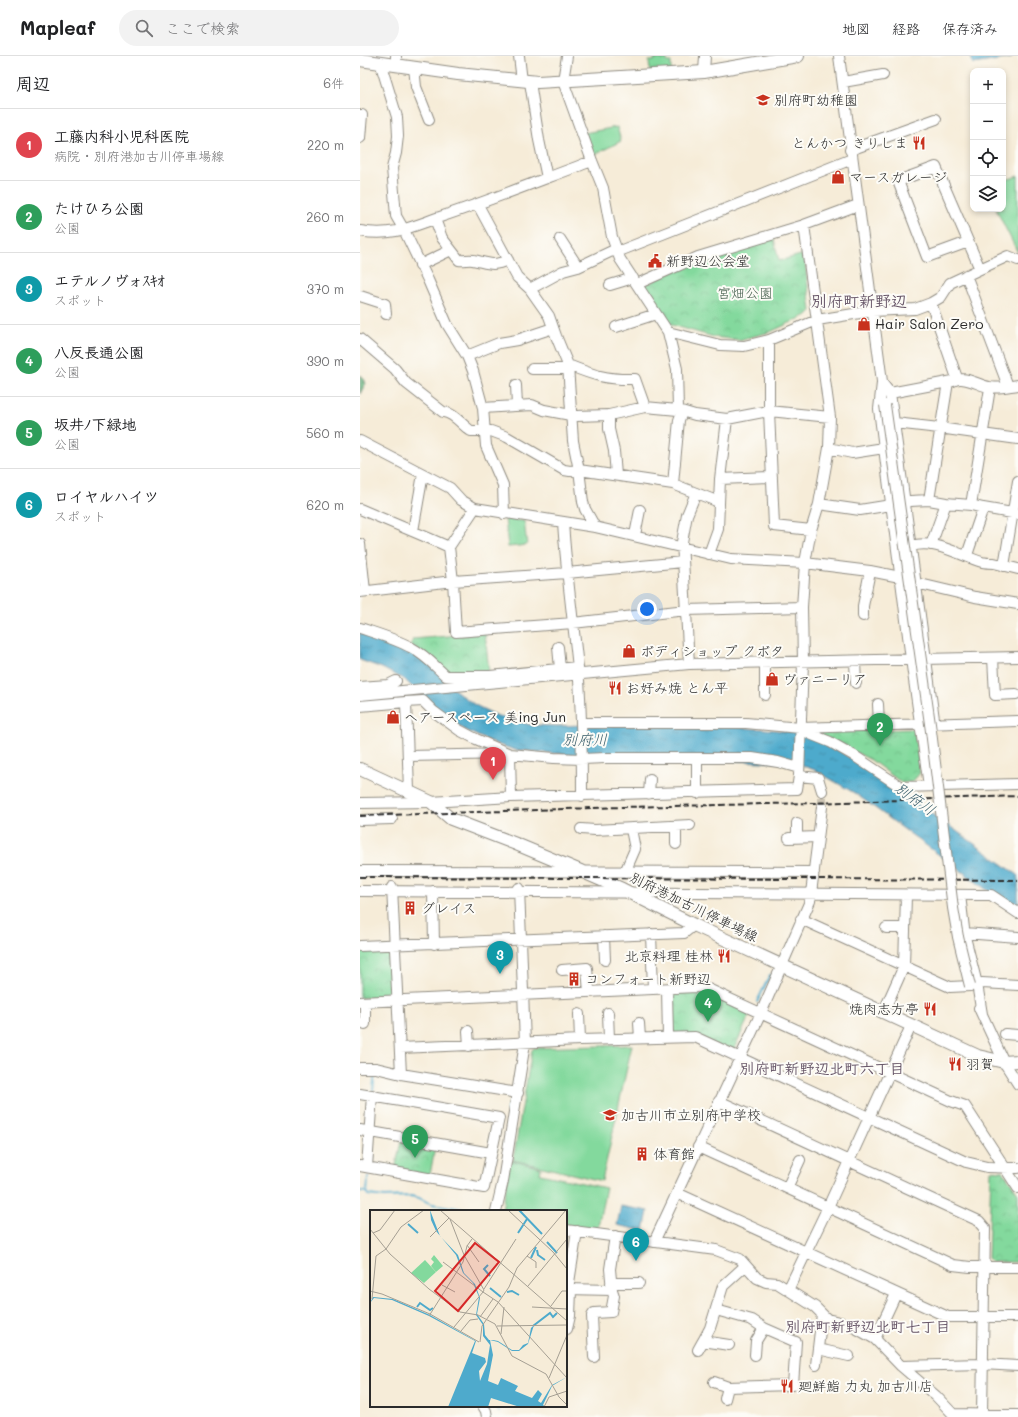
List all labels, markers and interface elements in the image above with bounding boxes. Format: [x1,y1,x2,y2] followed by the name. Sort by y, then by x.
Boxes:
[119,10,399,46] search box
[20,15,95,40] text: Mapleaf
[133,17,155,39] icon: search
[165,18,240,38] text: ここで検索
[842,19,870,38] text: 地図
[892,19,920,38] text: 経路
[942,19,998,38] text: 保存済み
[970,68,1006,212] map controls
[970,68,1006,104] button: +
[16,72,50,94] text: 周辺
[323,74,344,91] text: 6件
[774,90,858,109] place label: 別府町幼稚園
[755,92,771,108] school or university icon: 別府町幼稚園
[970,104,1006,140] button: −
[54,126,189,146] text: 工藤内科小児科医院
[792,133,908,152] place label: とんかつ きりしま
[911,135,927,151] restaurant icon: とんかつ きりしま
[26,136,32,153] text: 1
[307,136,344,153] text: 220 m
[970,140,1006,176] button: locate
[54,147,224,164] text: 病院 · 別府港加古川停車場線
[849,167,947,186] place label: マースガレージ
[830,169,846,185] shop icon: マースガレージ
[970,176,1006,212] button: layers
[54,198,144,218] text: たけひろ公園
[25,208,33,225] text: 2
[306,208,344,225] text: 260 m
[54,219,80,236] text: 公園
[666,251,750,270] place label: 新野辺公会堂
[647,253,663,269] public building icon: 新野辺公会堂
[54,270,165,290] text: エテルノヴォｽｷｵ
[25,280,33,297] text: 3
[307,280,344,297] text: 370 m
[717,283,773,302] park label: 宮畑公園
[811,290,907,311] district label: 別府町新野辺
[54,291,106,308] text: スポット
[875,314,984,333] place label: Hair Salon Zero
[856,316,872,332] shop icon: Hair Salon Zero
[54,342,144,362] text: 八反長通公園
[25,352,33,369] text: 4
[306,352,344,369] text: 390 m
[54,363,80,380] text: 公園
[54,414,137,434] text: 坂井ﾉ下緑地
[25,424,33,441] text: 5
[306,424,344,441] text: 560 m
[54,435,80,452] text: 公園
[54,486,159,506] text: ロイヤルハイツ
[25,496,33,513] text: 6
[306,496,344,513] text: 620 m
[54,507,106,524] text: スポット
[637,599,657,619] your location
[640,641,784,660] place label: ボディショップ クボタ
[621,643,637,659] shop icon: ボディショップ クボタ
[783,669,867,688] place label: ヴァニーリア
[764,671,780,687] shop icon: ヴァニーリア
[626,678,728,697] place label: お好み焼 とん平
[607,680,623,696] restaurant icon: お好み焼 とん平
[404,707,566,726] place label: ヘアースペース 美ing Jun
[385,709,401,725] shop icon: ヘアースペース 美ing Jun
[867,713,893,746] pin: 2
[562,729,608,749] water label: 別府川
[480,747,506,780] pin: 1
[891,777,940,819] water label: 別府川
[627,867,761,946] street label: 別府港加古川停車場線
[421,898,476,917] place label: グレイス
[402,900,418,916] building icon: グレイス
[487,941,513,974] pin: 3
[625,946,713,965] place label: 北京料理 桂林
[716,948,732,964] restaurant icon: 北京料理 桂林
[585,969,711,988] place label: コンフォート新野辺
[566,971,582,987] building icon: コンフォート新野辺
[695,989,721,1022] pin: 4
[849,999,919,1018] place label: 焼肉志方亭
[922,1001,938,1017] restaurant icon: 焼肉志方亭
[966,1054,994,1073] place label: 羽賀
[947,1056,963,1072] restaurant icon: 羽賀
[739,1058,905,1078] district label: 別府町新野辺北町六丁目
[621,1105,761,1124] place label: 加古川市立別府中学校
[602,1107,618,1123] school or university icon: 加古川市立別府中学校
[402,1125,428,1158] pin: 5
[653,1144,695,1163] place label: 体育館
[634,1146,650,1162] building icon: 体育館
[370,1210,567,1407] inset map
[623,1228,649,1261] pin: 6
[785,1316,951,1336] district label: 別府町新野辺北町七丁目
[798,1376,933,1395] place label: 廻鮮鮨 力丸 加古川店
[779,1378,795,1394] restaurant icon: 廻鮮鮨 力丸 加古川店

